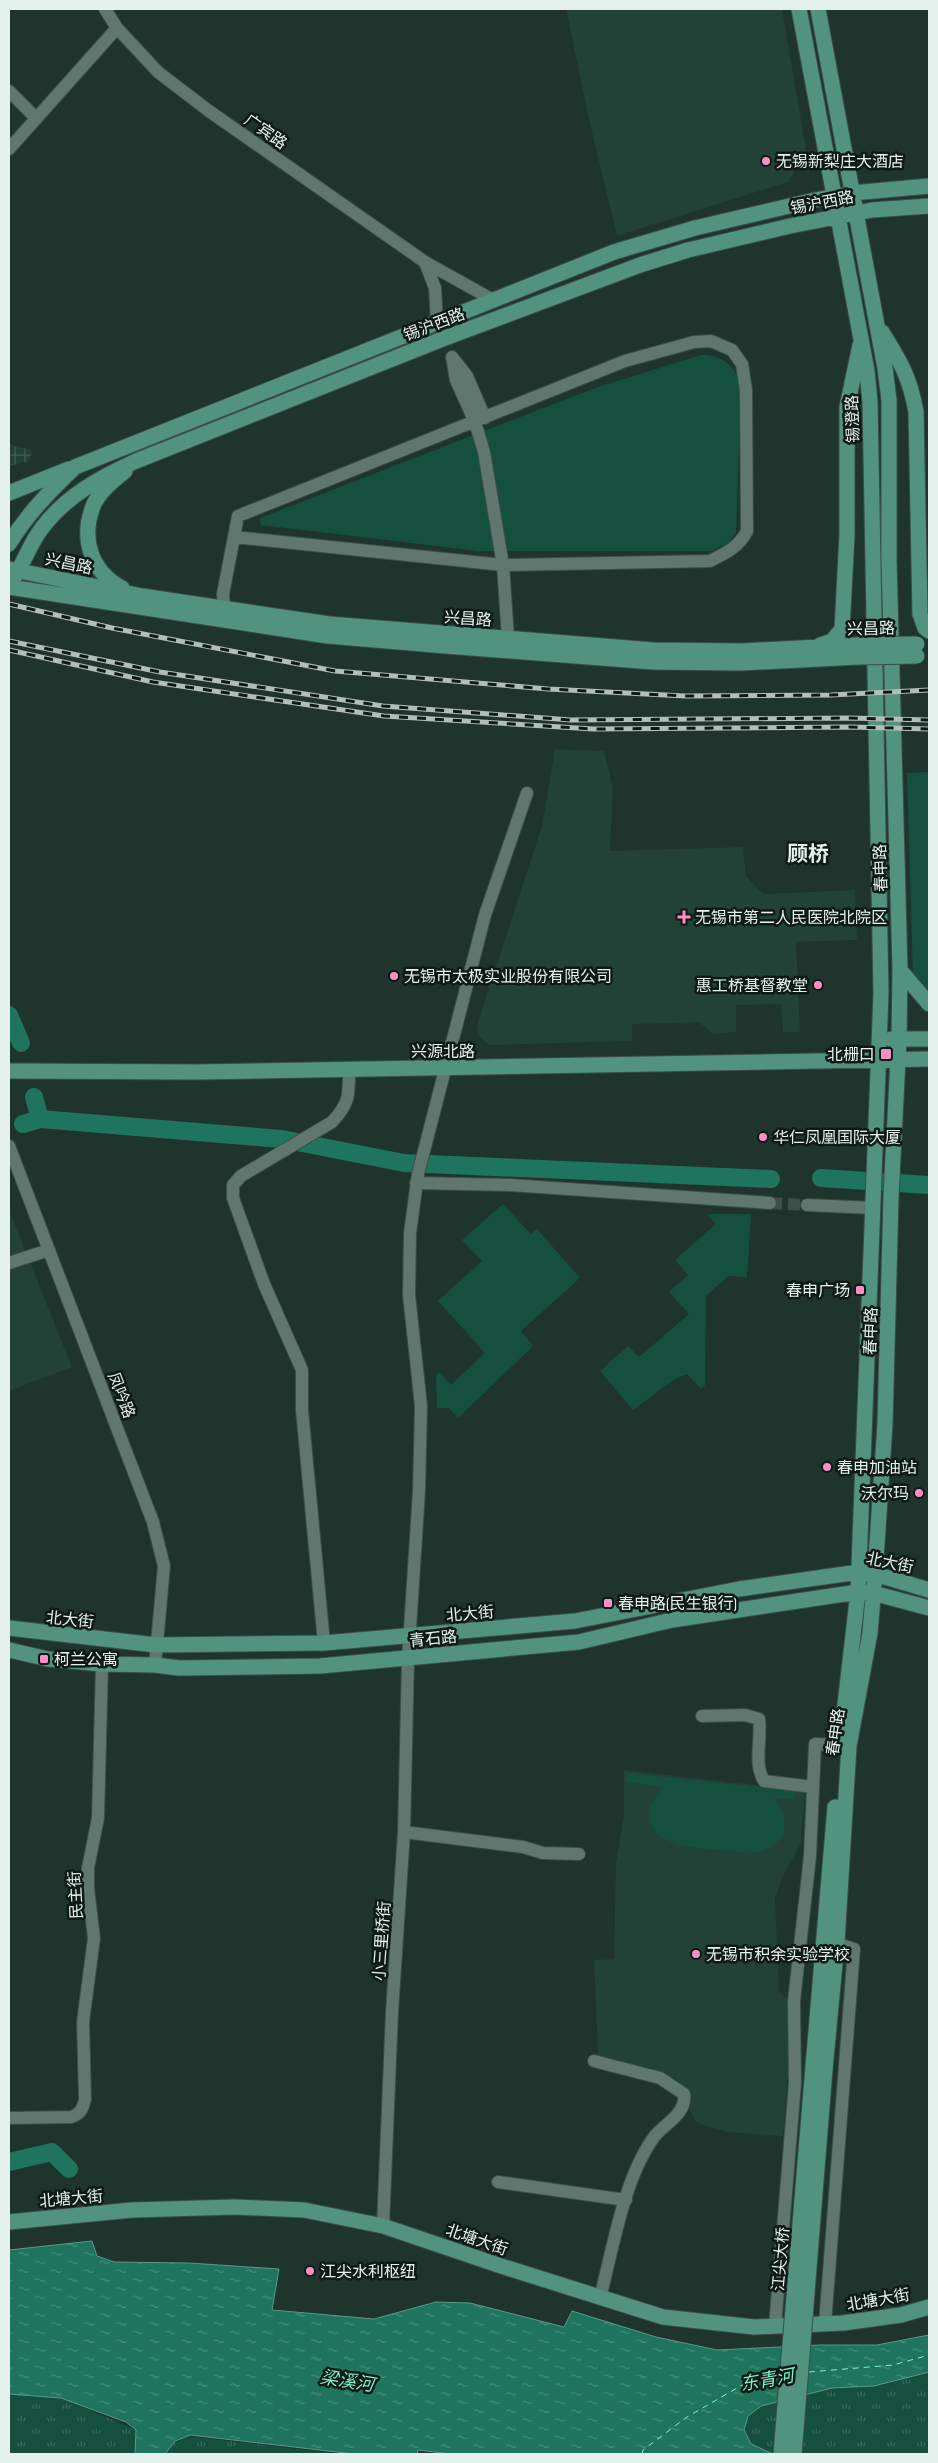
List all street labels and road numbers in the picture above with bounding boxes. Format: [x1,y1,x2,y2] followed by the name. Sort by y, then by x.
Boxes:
[240,111,290,154] street label: 广宾路
[789,188,856,219] street label: 锡沪西路
[401,305,468,346] street label: 锡沪西路
[843,395,864,443] street label: 锡澄路
[43,550,94,579] street label: 兴昌路
[443,608,493,631] street label: 兴昌路
[847,620,895,639] street label: 兴昌路
[871,844,892,892] street label: 春申路
[411,1043,475,1062] street label: 兴源北路
[861,1307,882,1355] street label: 春申路
[103,1370,138,1421] street label: 凤吟路
[864,1549,915,1578] street label: 北大街
[445,1603,495,1626] street label: 北大街
[45,1609,95,1632] street label: 北大街
[408,1628,458,1651] street label: 青石路
[824,1707,849,1757] street label: 春申路
[66,1870,87,1919] street label: 民主街
[370,1901,395,1982] street label: 小三里桥街
[38,2187,104,2212] street label: 北塘大街
[443,2221,510,2260] street label: 北塘大街
[769,2226,794,2292] street label: 江尖大桥
[845,2286,911,2315] street label: 北塘大街

